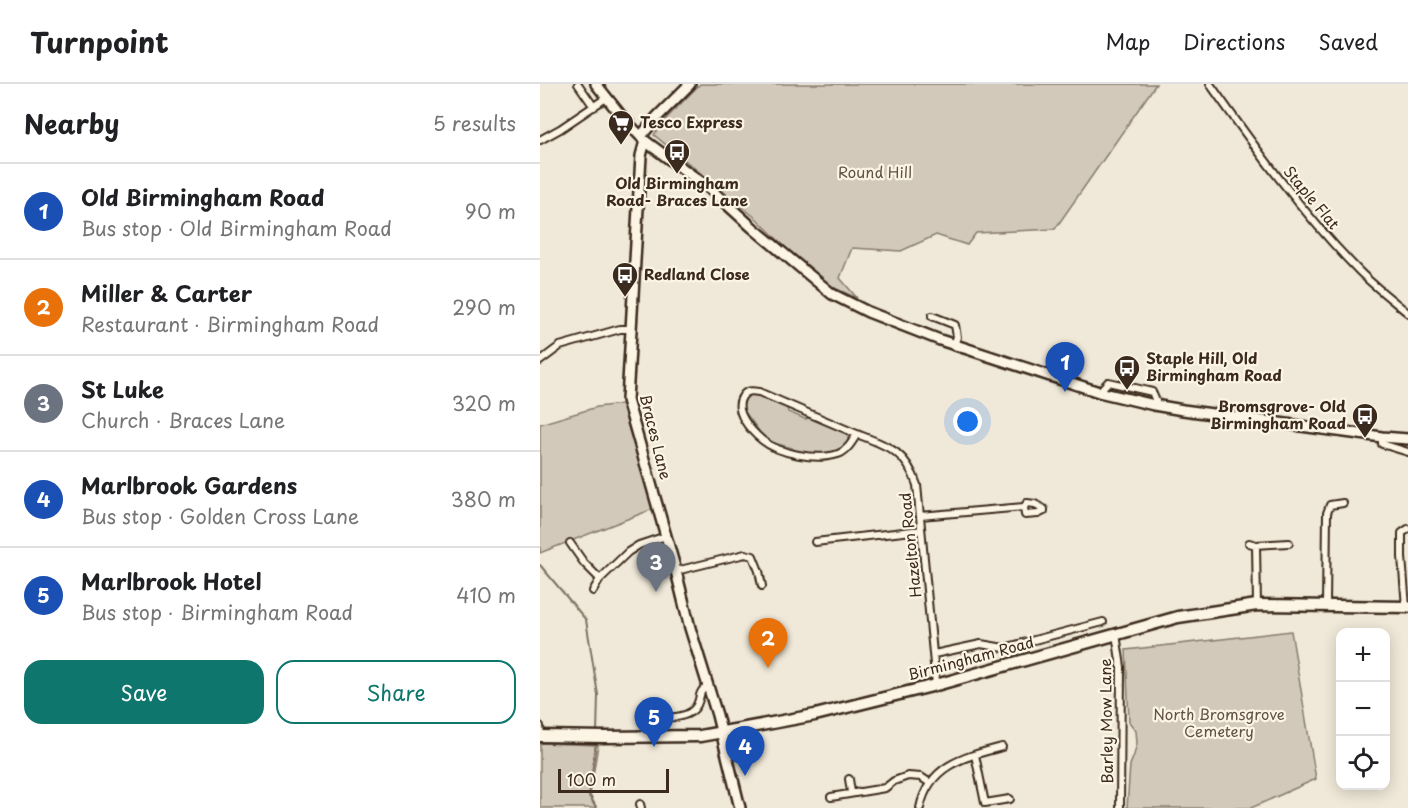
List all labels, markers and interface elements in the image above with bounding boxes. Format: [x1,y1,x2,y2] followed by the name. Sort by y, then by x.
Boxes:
[30,20,169,63] text: Turnpoint
[1105,25,1150,57] text: Map
[1183,25,1285,57] text: Directions
[1318,25,1378,57] text: Saved
[24,104,119,143] text: Nearby
[433,108,516,138] text: 5 results
[606,108,636,146] supermarket icon: Tesco Express
[640,110,743,133] place label: Tesco Express
[662,137,692,175] bus stop icon: Old Birmingham Road- Braces Lane
[838,160,912,183] park label: Round Hill
[1279,160,1346,234] street label: Staple Flat
[606,171,748,211] place label: Old Birmingham Road- Braces Lane
[81,180,325,213] text: Old Birmingham Road
[39,196,48,226] text: 1
[465,196,516,226] text: 90 m
[81,213,392,243] text: Bus stop · Old Birmingham Road
[610,260,640,298] bus stop icon: Redland Close
[644,262,750,285] place label: Redland Close
[81,276,252,309] text: Miller & Carter
[36,292,51,322] text: 2
[452,292,516,322] text: 290 m
[81,309,379,339] text: Restaurant · Birmingham Road
[1046,342,1084,392] pin: 1
[1146,346,1282,386] place label: Staple Hill, Old Birmingham Road
[1112,353,1142,391] bus stop icon: Staple Hill, Old Birmingham Road
[81,372,164,405] text: St Luke
[37,388,50,418] text: 3
[452,388,516,418] text: 320 m
[635,391,678,482] street label: Braces Lane
[1210,394,1346,434] place label: Bromsgrove- Old Birmingham Road
[1350,401,1380,439] bus stop icon: Bromsgrove- Old Birmingham Road
[81,405,285,435] text: Church · Braces Lane
[953,407,982,436] your location
[81,468,297,501] text: Marlbrook Gardens
[37,484,50,514] text: 4
[450,484,516,514] text: 380 m
[893,491,926,599] street label: Hazelton Road
[81,501,359,531] text: Bus stop · Golden Cross Lane
[636,542,676,592] pin: 3
[81,564,261,597] text: Marlbrook Hotel
[37,580,50,610] text: 5
[456,580,516,610] text: 410 m
[81,597,353,627] text: Bus stop · Birmingham Road
[748,618,788,668] pin: 2
[1336,628,1390,790] map controls
[1336,628,1390,682] button: +
[905,630,1036,685] street label: Birmingham Road
[1093,658,1118,784] street label: Barley Mow Lane
[24,660,264,724] button: Save
[276,660,516,724] button: Share
[1336,682,1390,736] button: −
[634,698,674,747] pin: 5
[1153,702,1285,742] park label: North Bromsgrove Cemetery
[726,726,764,776] pin: 4
[1336,736,1390,790] button: locate
[558,766,669,794] scale bar
[567,767,616,791] text: 100 m

